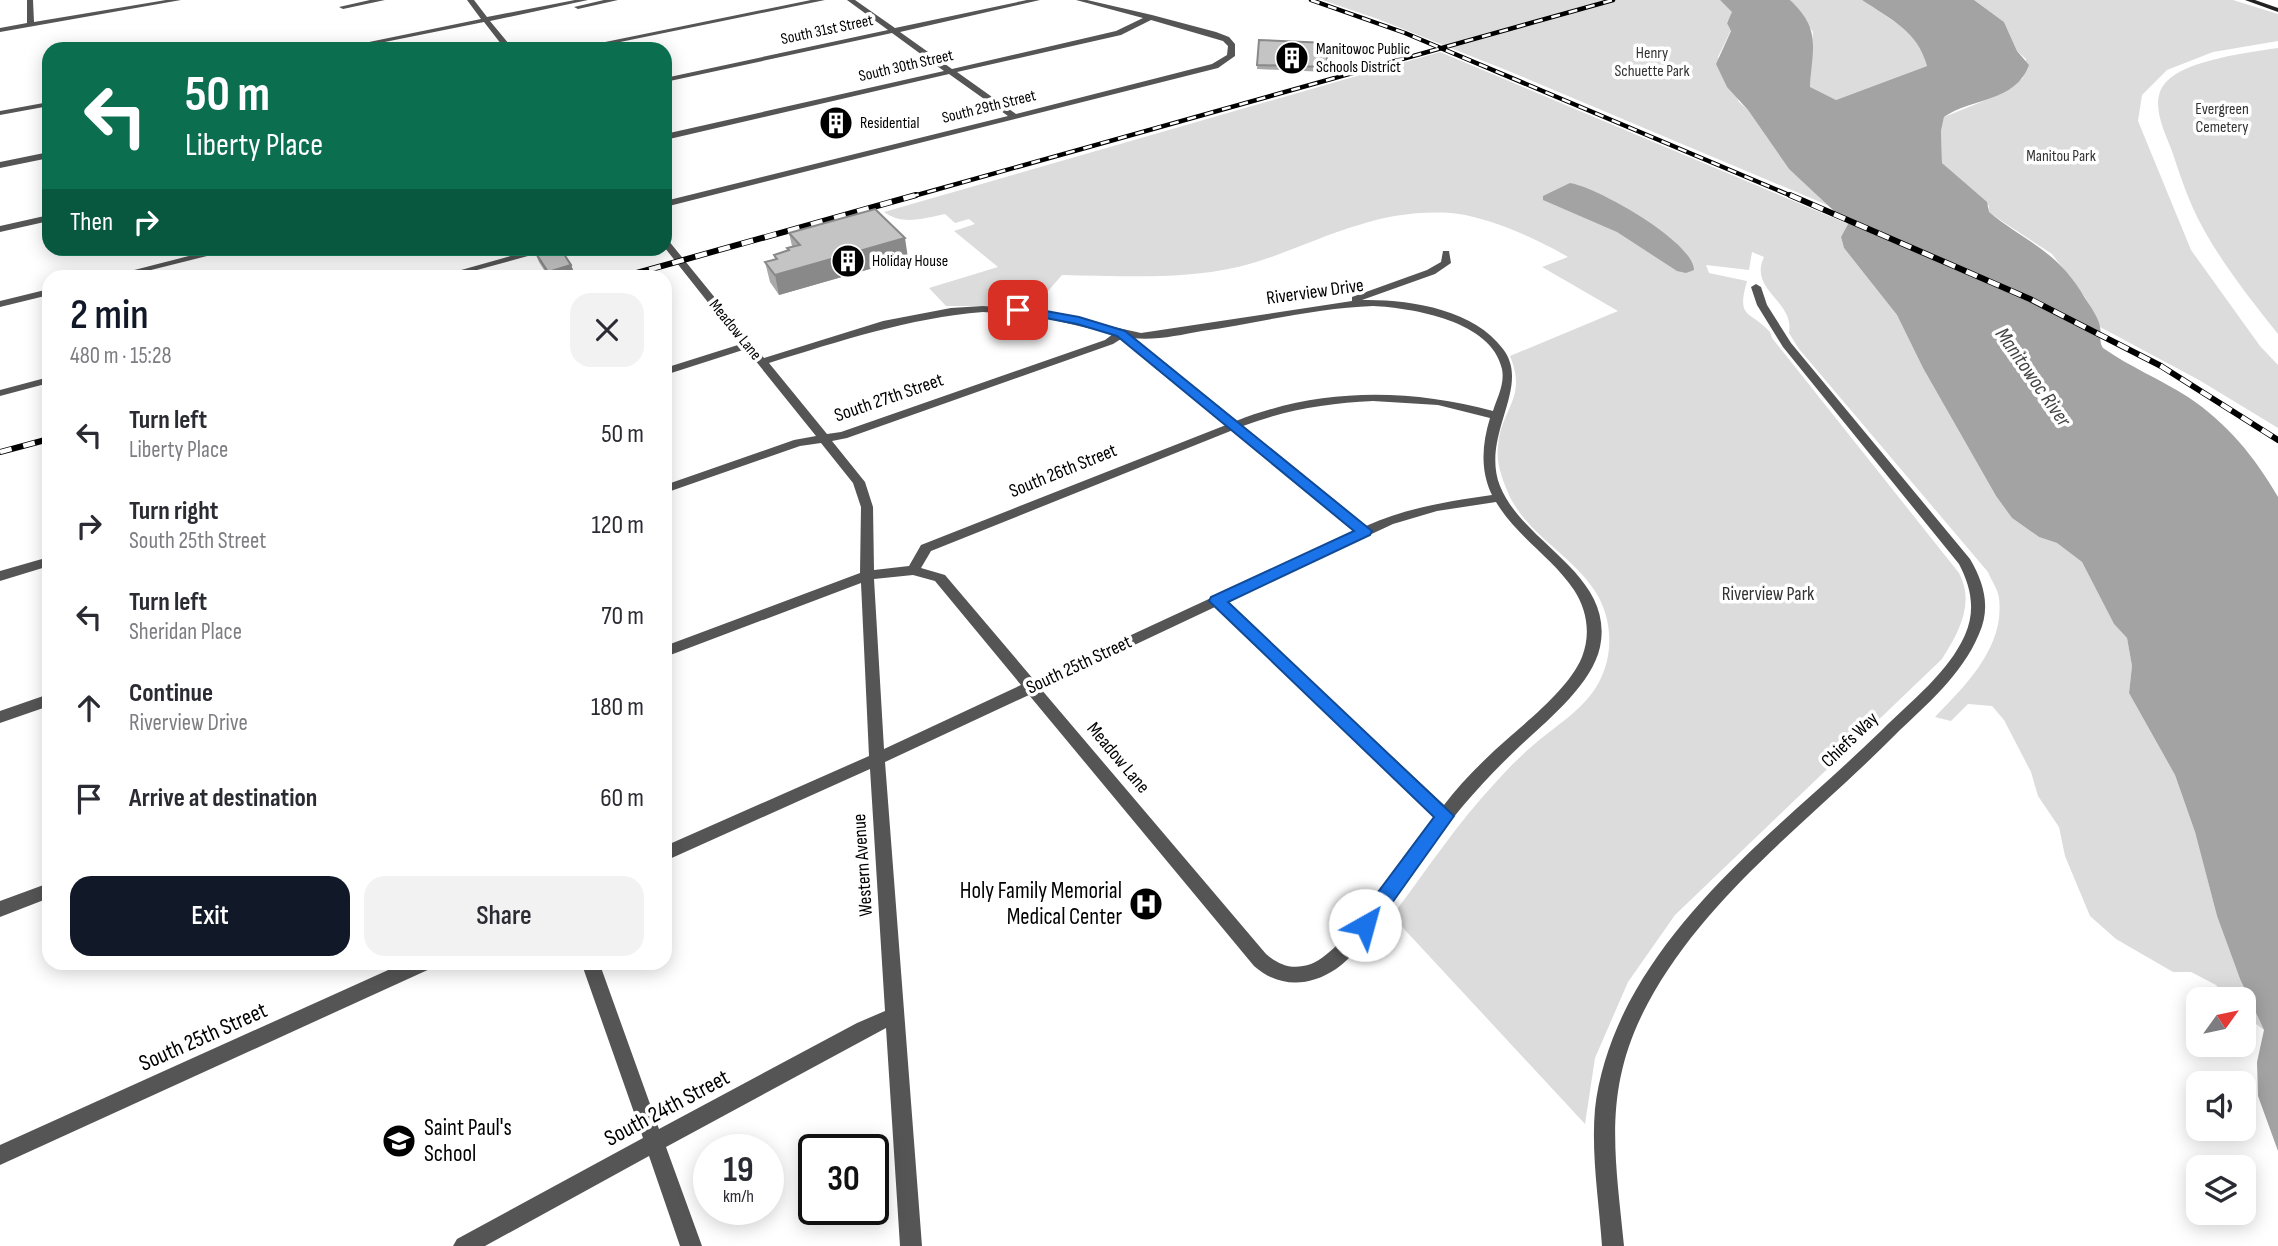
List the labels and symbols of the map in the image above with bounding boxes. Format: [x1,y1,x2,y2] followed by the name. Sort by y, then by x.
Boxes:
[779,11,875,49] street label: South 31st Street
[1273,39,1311,77] building icon: Manitowoc Public Schools District
[1316,40,1410,77] place label: Manitowoc Public Schools District
[1614,44,1690,81] park label: Henry Schuette Park
[857,46,955,86] street label: South 30th Street
[940,86,1038,128] street label: South 29th Street
[2195,100,2249,137] park label: Evergreen Cemetery
[817,104,855,142] building icon: Residential
[860,114,919,133] place label: Residential
[2026,147,2096,166] park label: Manitou Park
[829,242,867,280] building icon: Holiday House
[872,252,948,271] place label: Holiday House
[1265,274,1365,310] street label: Riverview Drive
[988,280,1048,340] pin
[705,296,765,364] street label: Meadow Lane
[1990,323,2077,432] water label: Manitowoc River
[832,369,947,427] street label: South 27th Street
[1006,439,1120,503] street label: South 26th Street
[1722,583,1815,606] park label: Riverview Park
[1023,631,1135,699] street label: South 25th Street
[1817,707,1884,773] street label: Chiefs Way
[1082,718,1154,798] street label: Meadow Lane
[848,813,878,917] street label: Western Avenue
[960,877,1122,931] place label: Holy Family Memorial Medical Center
[1127,885,1165,923] hospital icon: Holy Family Memorial Medical Center
[1328,888,1402,962] position arrow
[2186,987,2256,1057] north arrow
[135,996,271,1078] street label: South 25th Street
[600,1063,734,1153] street label: South 24th Street
[424,1114,512,1168] place label: Saint Paul's School
[380,1122,418,1160] school or university icon: Saint Paul's School
[798,1134,889,1225] speed limit sign: 30

